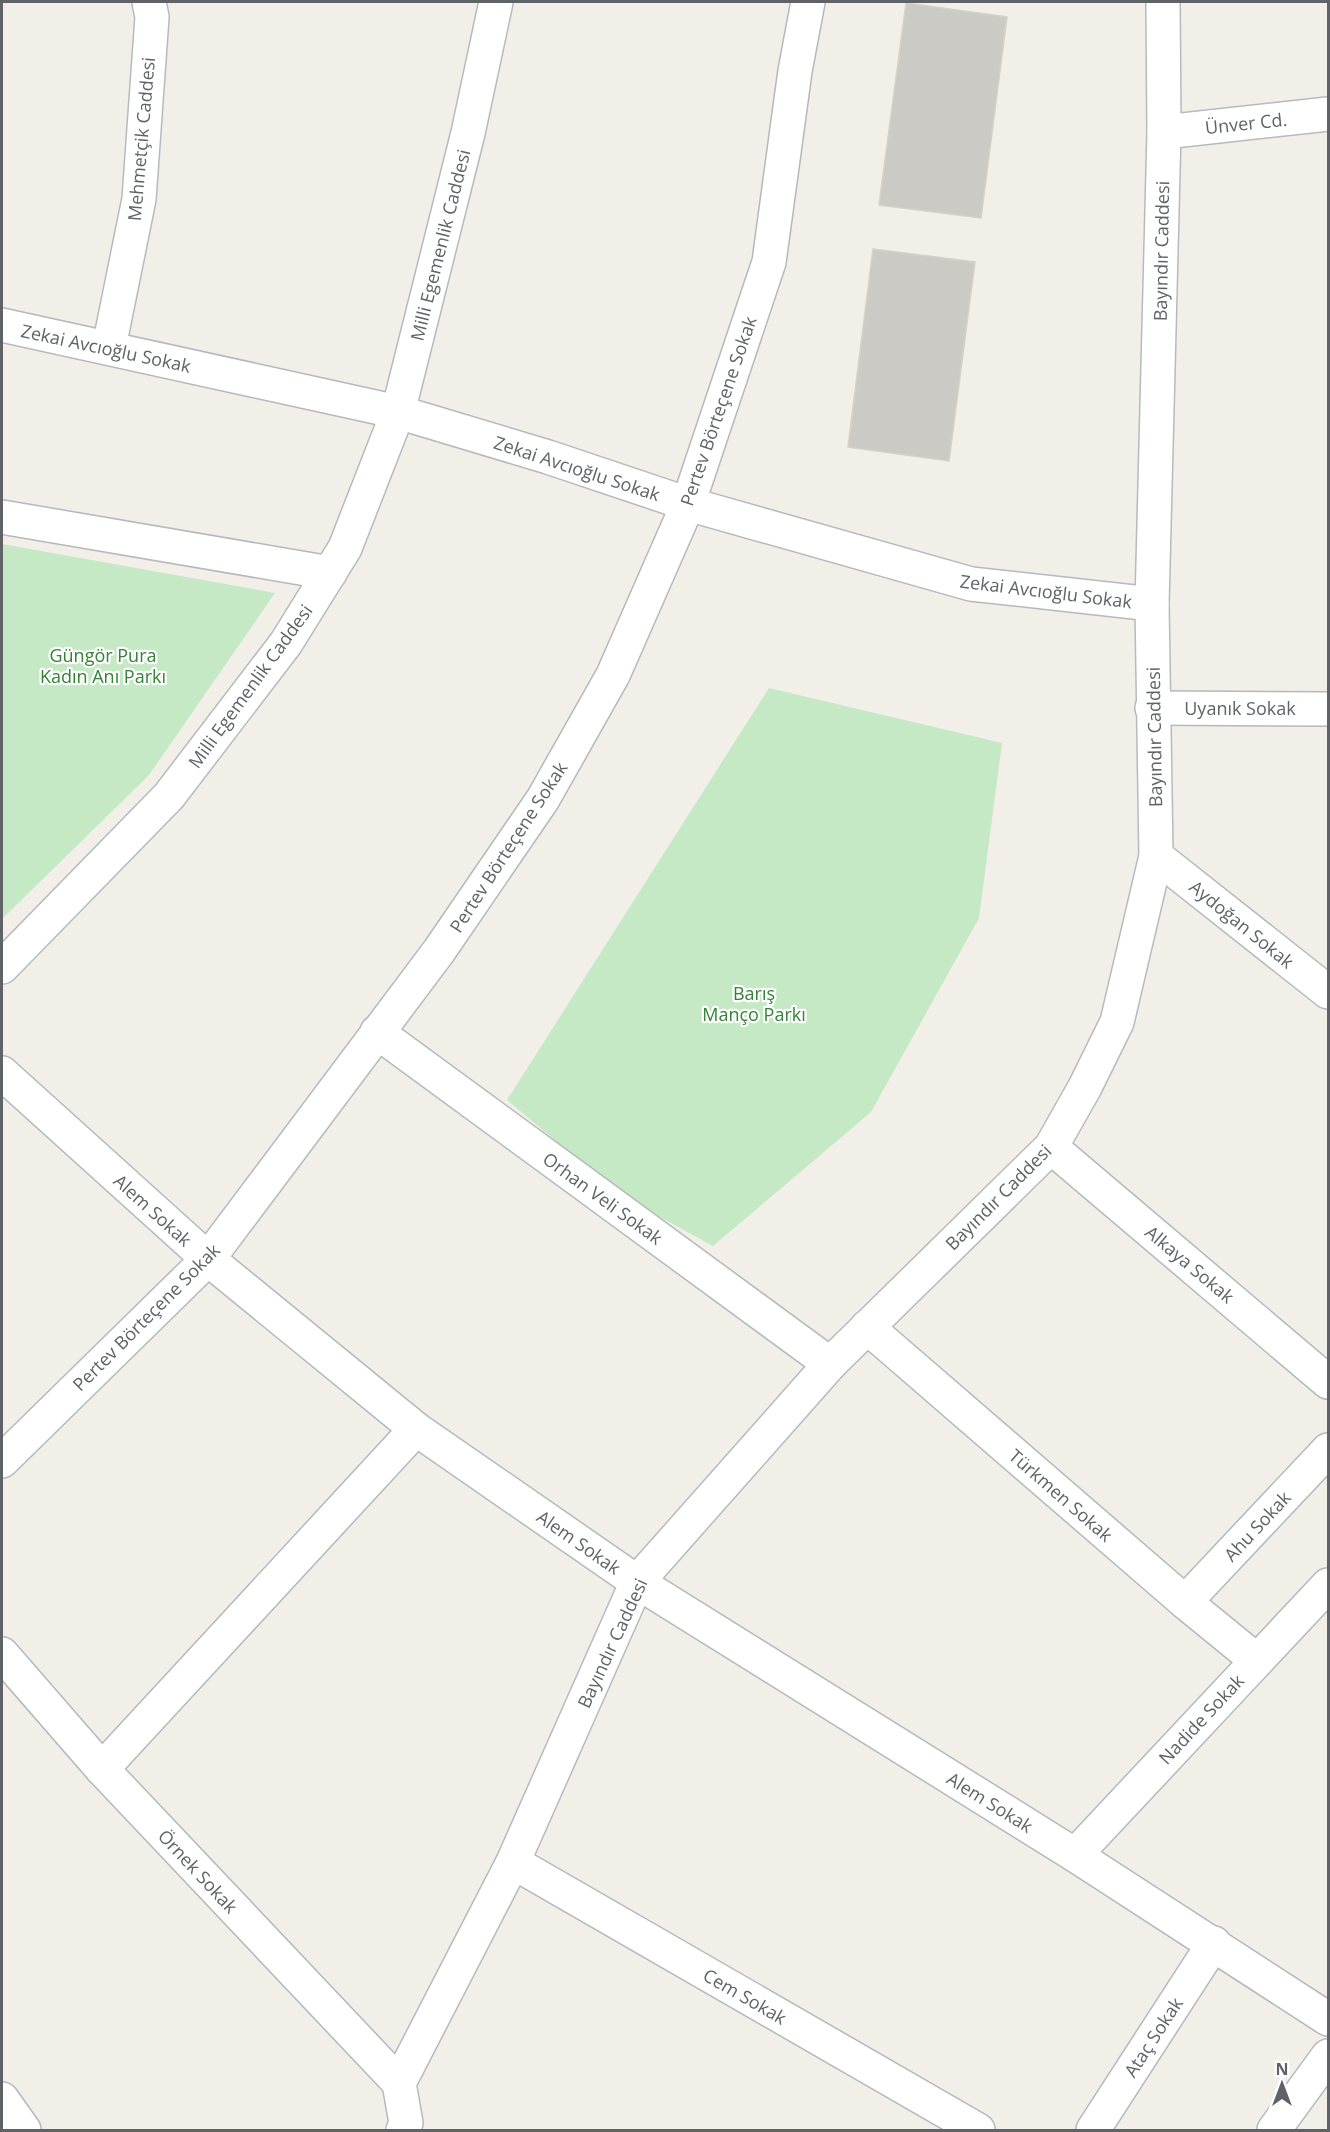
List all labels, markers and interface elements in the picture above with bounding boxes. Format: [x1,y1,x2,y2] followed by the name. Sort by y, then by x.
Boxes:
[122,56,160,222] street label: Mehmetçik Caddesi
[1204,107,1288,139] street label: Ünver Cd.
[405,147,475,343] street label: Milli Egemenlik Caddesi
[1148,181,1174,321] street label: Bayındır Caddesi
[674,313,762,509] street label: Pertev Börteçene Sokak
[19,318,194,378] street label: Zekai Avcıoğlu Sokak
[491,430,664,506] street label: Zekai Avcıoğlu Sokak
[959,569,1134,614] street label: Zekai Avcıoğlu Sokak
[183,599,317,773] street label: Milli Egemenlik Caddesi
[40,643,166,688] park label: Güngör Pura Kadın Anı Parkı
[1141,667,1167,807] street label: Bayındır Caddesi
[1184,696,1296,720] street label: Uyanık Sokak
[444,757,573,937] street label: Pertev Börteçene Sokak
[1185,875,1299,974] street label: Aydoğan Sokak
[702,981,806,1026] park label: Barış Manço Parkı
[940,1139,1056,1255] street label: Bayındır Caddesi
[538,1146,668,1250] street label: Orhan Veli Sokak
[109,1169,197,1252] street label: Alem Sokak
[1141,1220,1240,1308] street label: Alkaya Sokak
[67,1238,225,1396] street label: Pertev Börteçene Sokak
[1004,1443,1118,1547] street label: Türkmen Sokak
[1218,1485,1296,1566] street label: Ahu Sokak
[532,1504,626,1580] street label: Alem Sokak
[571,1574,653,1712] street label: Bayındır Caddesi
[1153,1669,1249,1769] street label: Nadide Sokak
[943,1766,1038,1838] street label: Alem Sokak
[153,1824,243,1918] street label: Örnek Sokak
[699,1963,791,2030] street label: Cem Sokak
[1118,1992,1188,2082] street label: Ataç Sokak
[1252,2054,1312,2114] north arrow
[1275,2058,1289,2080] text: N

